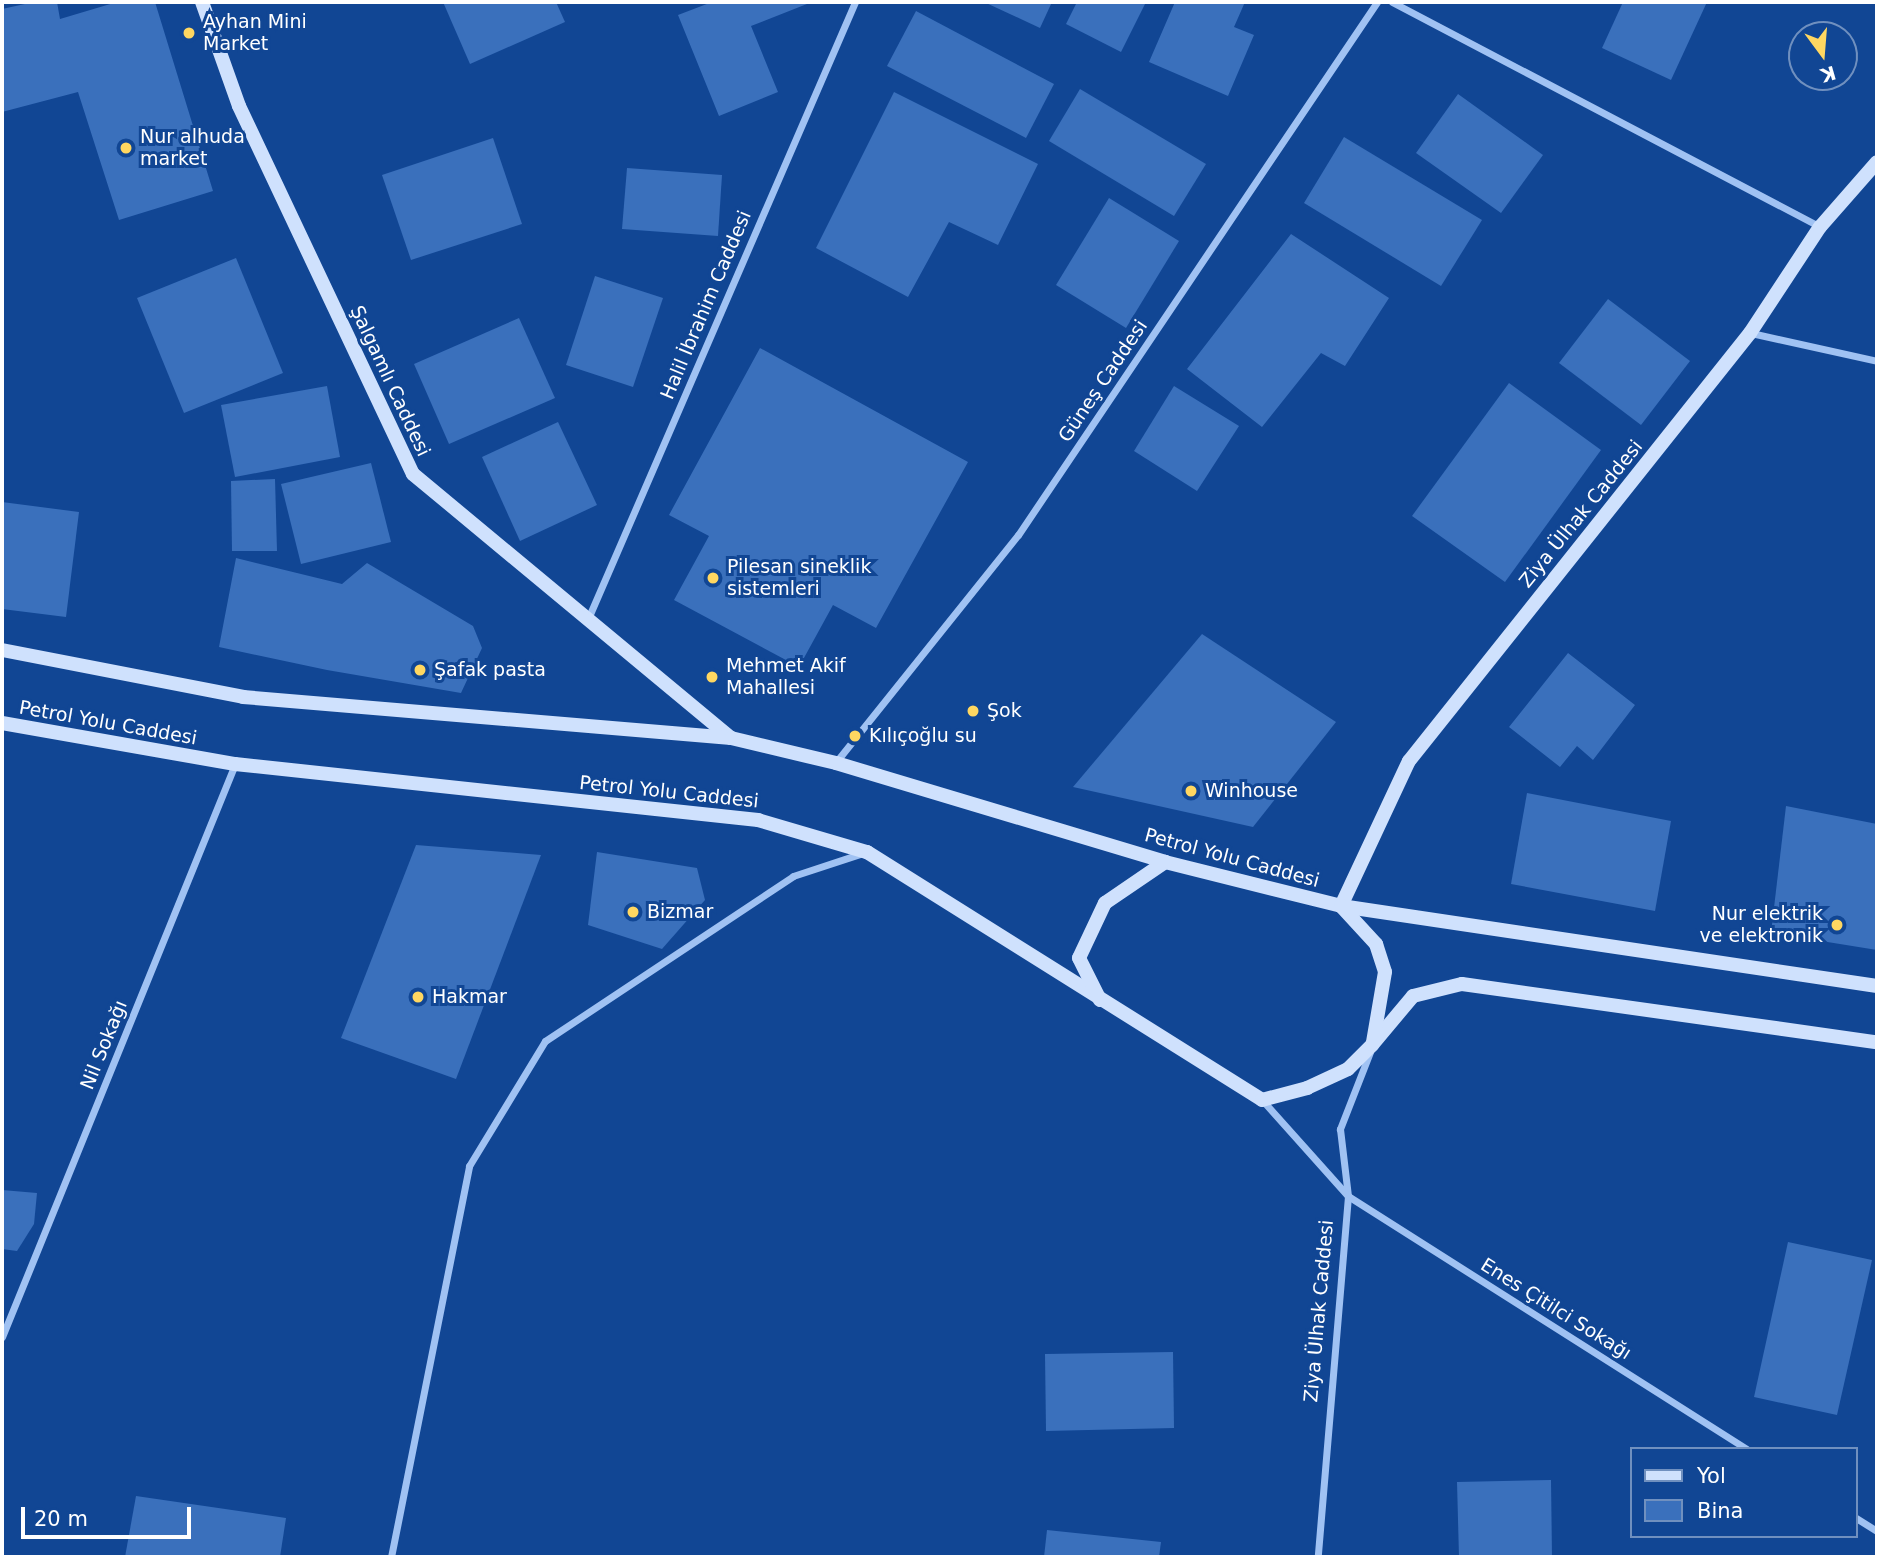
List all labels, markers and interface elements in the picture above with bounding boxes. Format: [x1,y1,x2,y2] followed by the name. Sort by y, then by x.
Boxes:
[203,11,307,55] place label: Ayhan Mini Market
[1788,21,1858,91] north arrow
[181,25,197,41] marker: Ayhan Mini Market
[1818,62,1838,87] text: K
[140,126,245,170] place label: Nur alhuda market
[118,140,134,156] marker: Nur alhuda market
[656,207,756,403] street label: Halil İbrahim Caddesi
[345,302,435,460] street label: Şalgamlı Caddesi
[1054,316,1152,446] street label: Güneş Caddesi
[1515,436,1647,592] street label: Ziya Ülhak Caddesi
[727,556,871,600] place label: Pilesan sineklik sistemleri
[705,570,721,586] marker: Pilesan sineklik sistemleri
[726,655,846,699] place label: Mehmet Akif Mahallesi
[434,659,546,681] place label: Şafak pasta
[412,662,428,678] marker: Şafak pasta
[704,669,720,685] marker: Mehmet Akif Mahallesi
[17,696,199,750] street label: Petrol Yolu Caddesi
[987,700,1022,722] place label: Şok
[965,703,981,719] marker: Şok
[869,725,977,747] place label: Kılıçoğlu su
[847,728,863,744] marker: Kılıçoğlu su
[578,771,760,813] street label: Petrol Yolu Caddesi
[1205,780,1298,802] place label: Winhouse
[1183,783,1199,799] marker: Winhouse
[1142,824,1322,892] street label: Petrol Yolu Caddesi
[647,901,713,923] place label: Bizmar
[1700,903,1823,947] place label: Nur elektrik ve elektronik
[625,904,641,920] marker: Bizmar
[1829,917,1845,933] marker: Nur elektrik ve elektronik
[432,986,507,1008] place label: Hakmar
[410,989,426,1005] marker: Hakmar
[76,997,132,1093] street label: Nil Sokağı
[1300,1219,1338,1403] street label: Ziya Ülhak Caddesi
[1476,1253,1636,1365] street label: Enes Çitilci Sokağı
[1630,1447,1858,1538] legend
[1697,1464,1726,1488] text: Yol
[24,1492,194,1536] scale bar
[1697,1499,1743,1523] text: Bina
[34,1507,88,1531] text: 20 m

